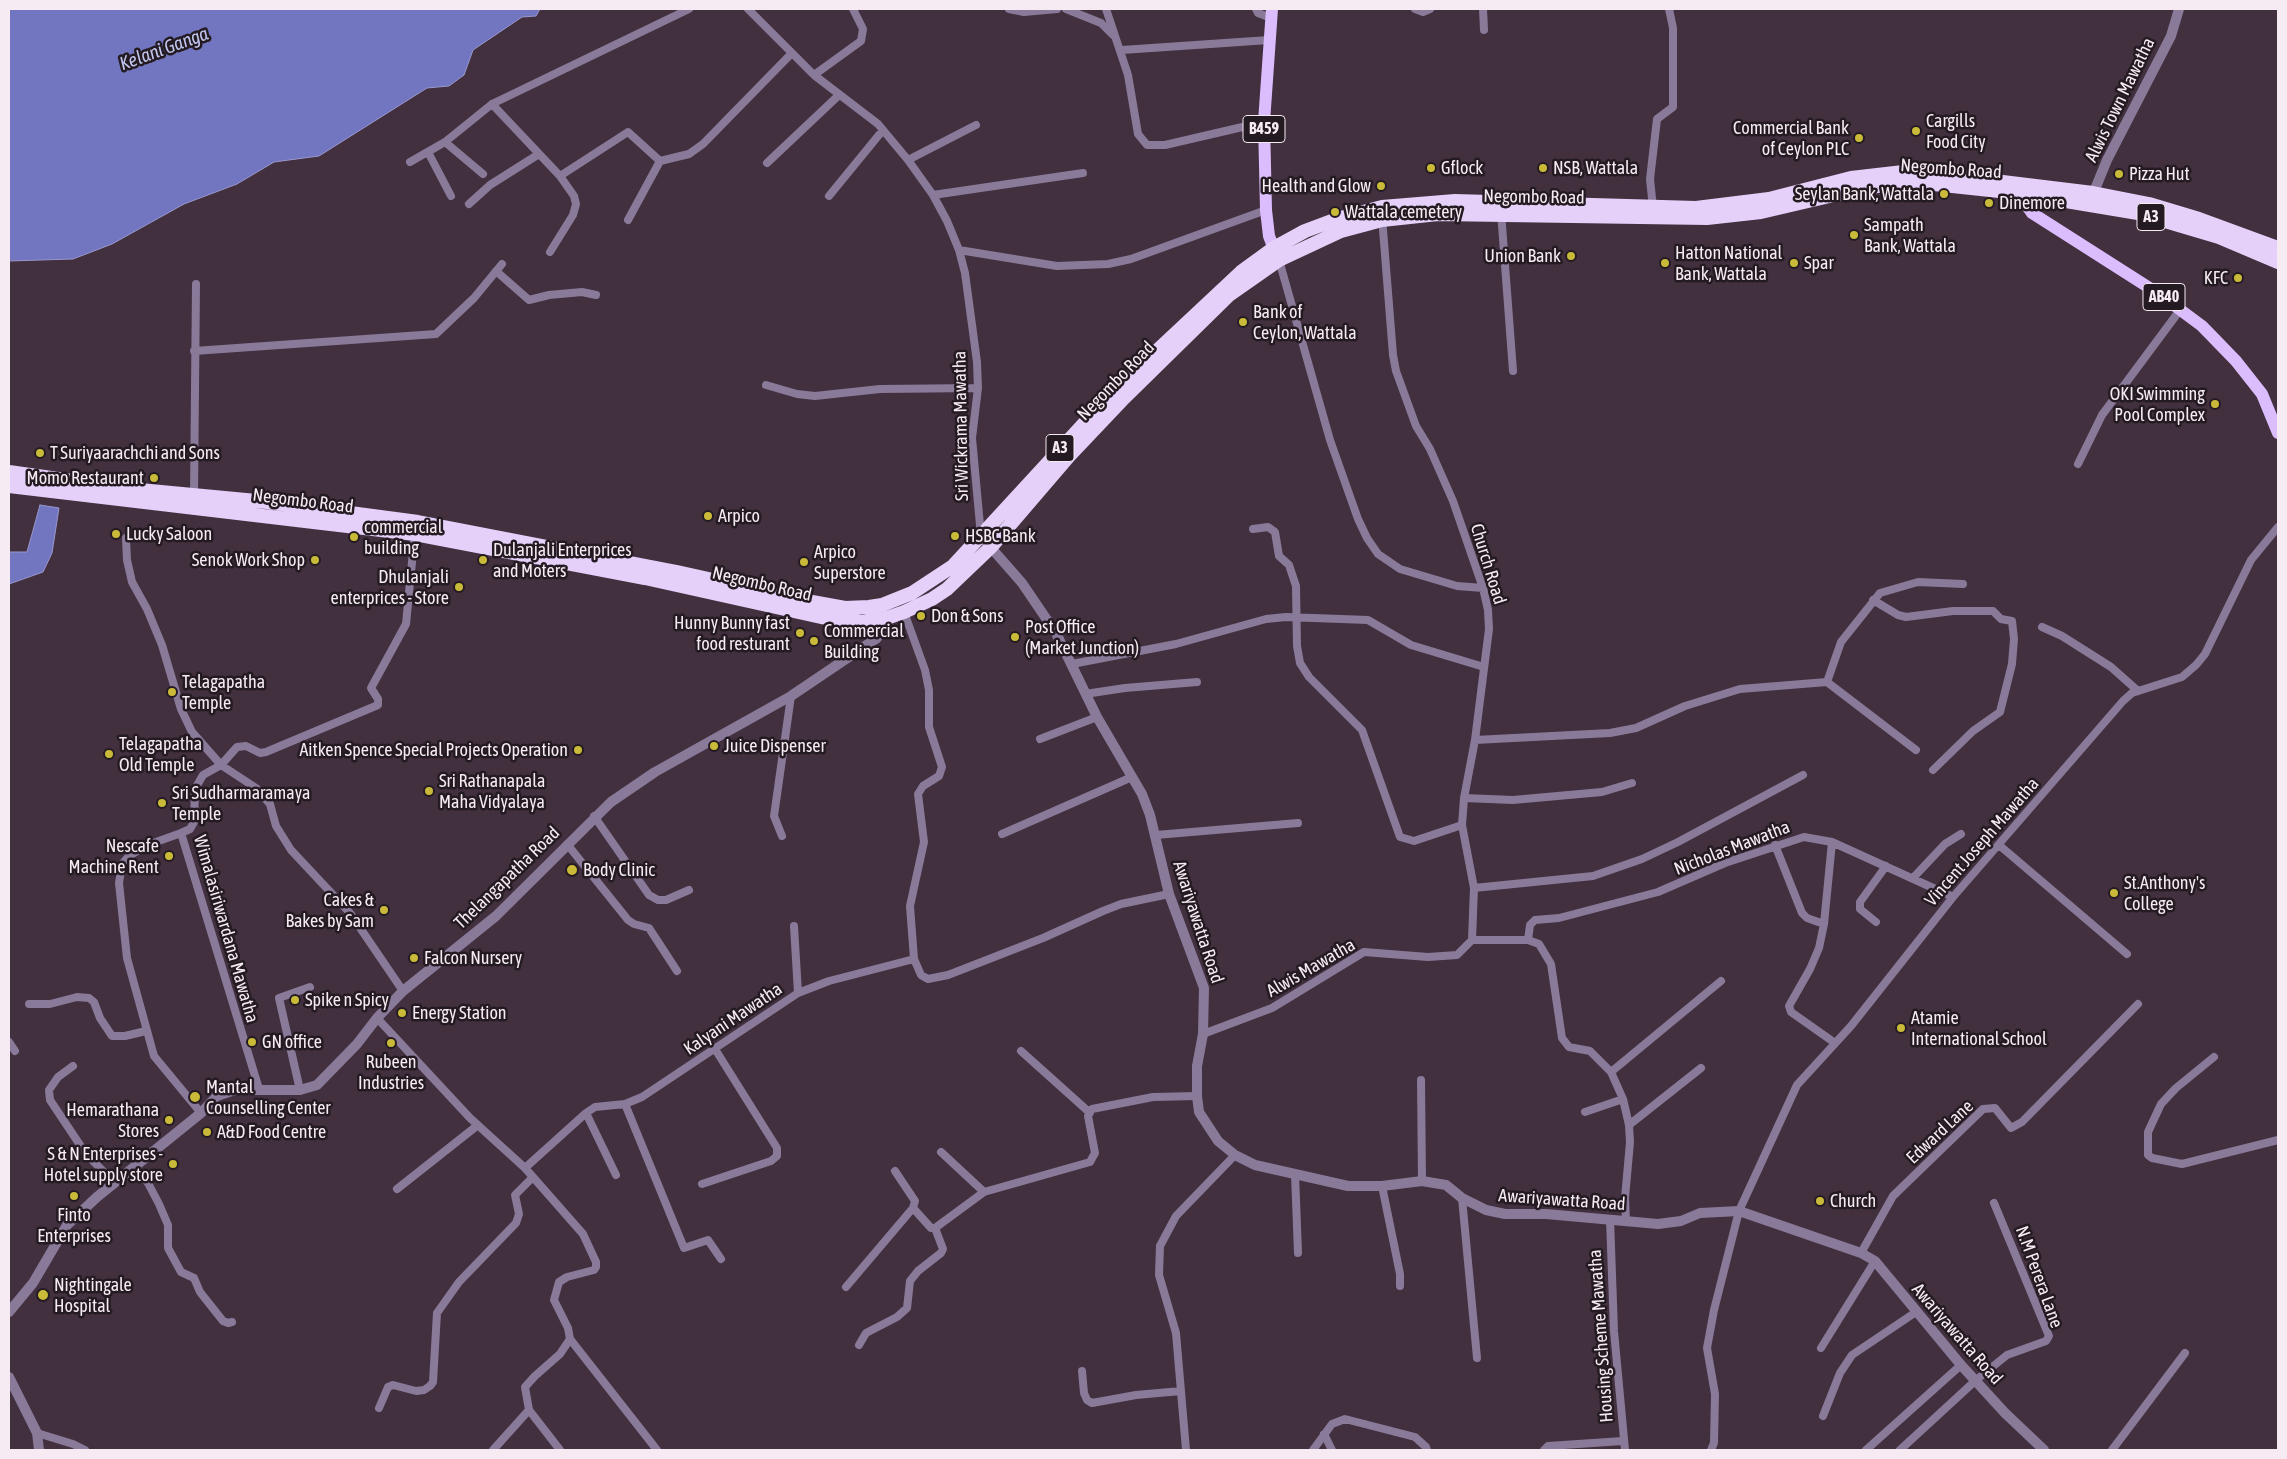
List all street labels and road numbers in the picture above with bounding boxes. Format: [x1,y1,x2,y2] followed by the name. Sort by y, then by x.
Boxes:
[2081,34,2159,166] street label: Alwis Town Mawatha
[1243,116,1285,142] road number: B459
[1900,155,2002,183] street label: Negombo Road
[1483,185,1585,209] street label: Negombo Road
[2137,203,2165,230] road number: A3
[2143,284,2185,310] road number: AB40
[1073,337,1159,425] street label: Negombo Road
[949,351,973,501] street label: Sri Wickrama Mawatha
[1046,434,1074,462] road number: A3
[251,484,355,518] street label: Negombo Road
[1466,521,1510,607] street label: Church Road
[710,562,814,606] street label: Negombo Road
[1920,773,2044,911] street label: Vincent Joseph Mawatha
[1671,816,1793,880] street label: Nicholas Mawatha
[450,822,564,934] street label: Thelangapatha Road
[189,833,263,1025] street label: Wimalasiriwardana Mawatha
[1168,858,1228,986] street label: Awariyawatta Road
[1263,934,1359,1002] street label: Alwis Mawatha
[680,978,786,1060] street label: Kalyani Mawatha
[1902,1096,1978,1168] street label: Edward Lane
[1498,1185,1626,1215] street label: Awariyawatta Road
[2011,1223,2067,1331] street label: N.M Perera Lane
[1584,1249,1618,1423] street label: Housing Scheme Mawatha
[1907,1279,2007,1389] street label: Awariyawatta Road

